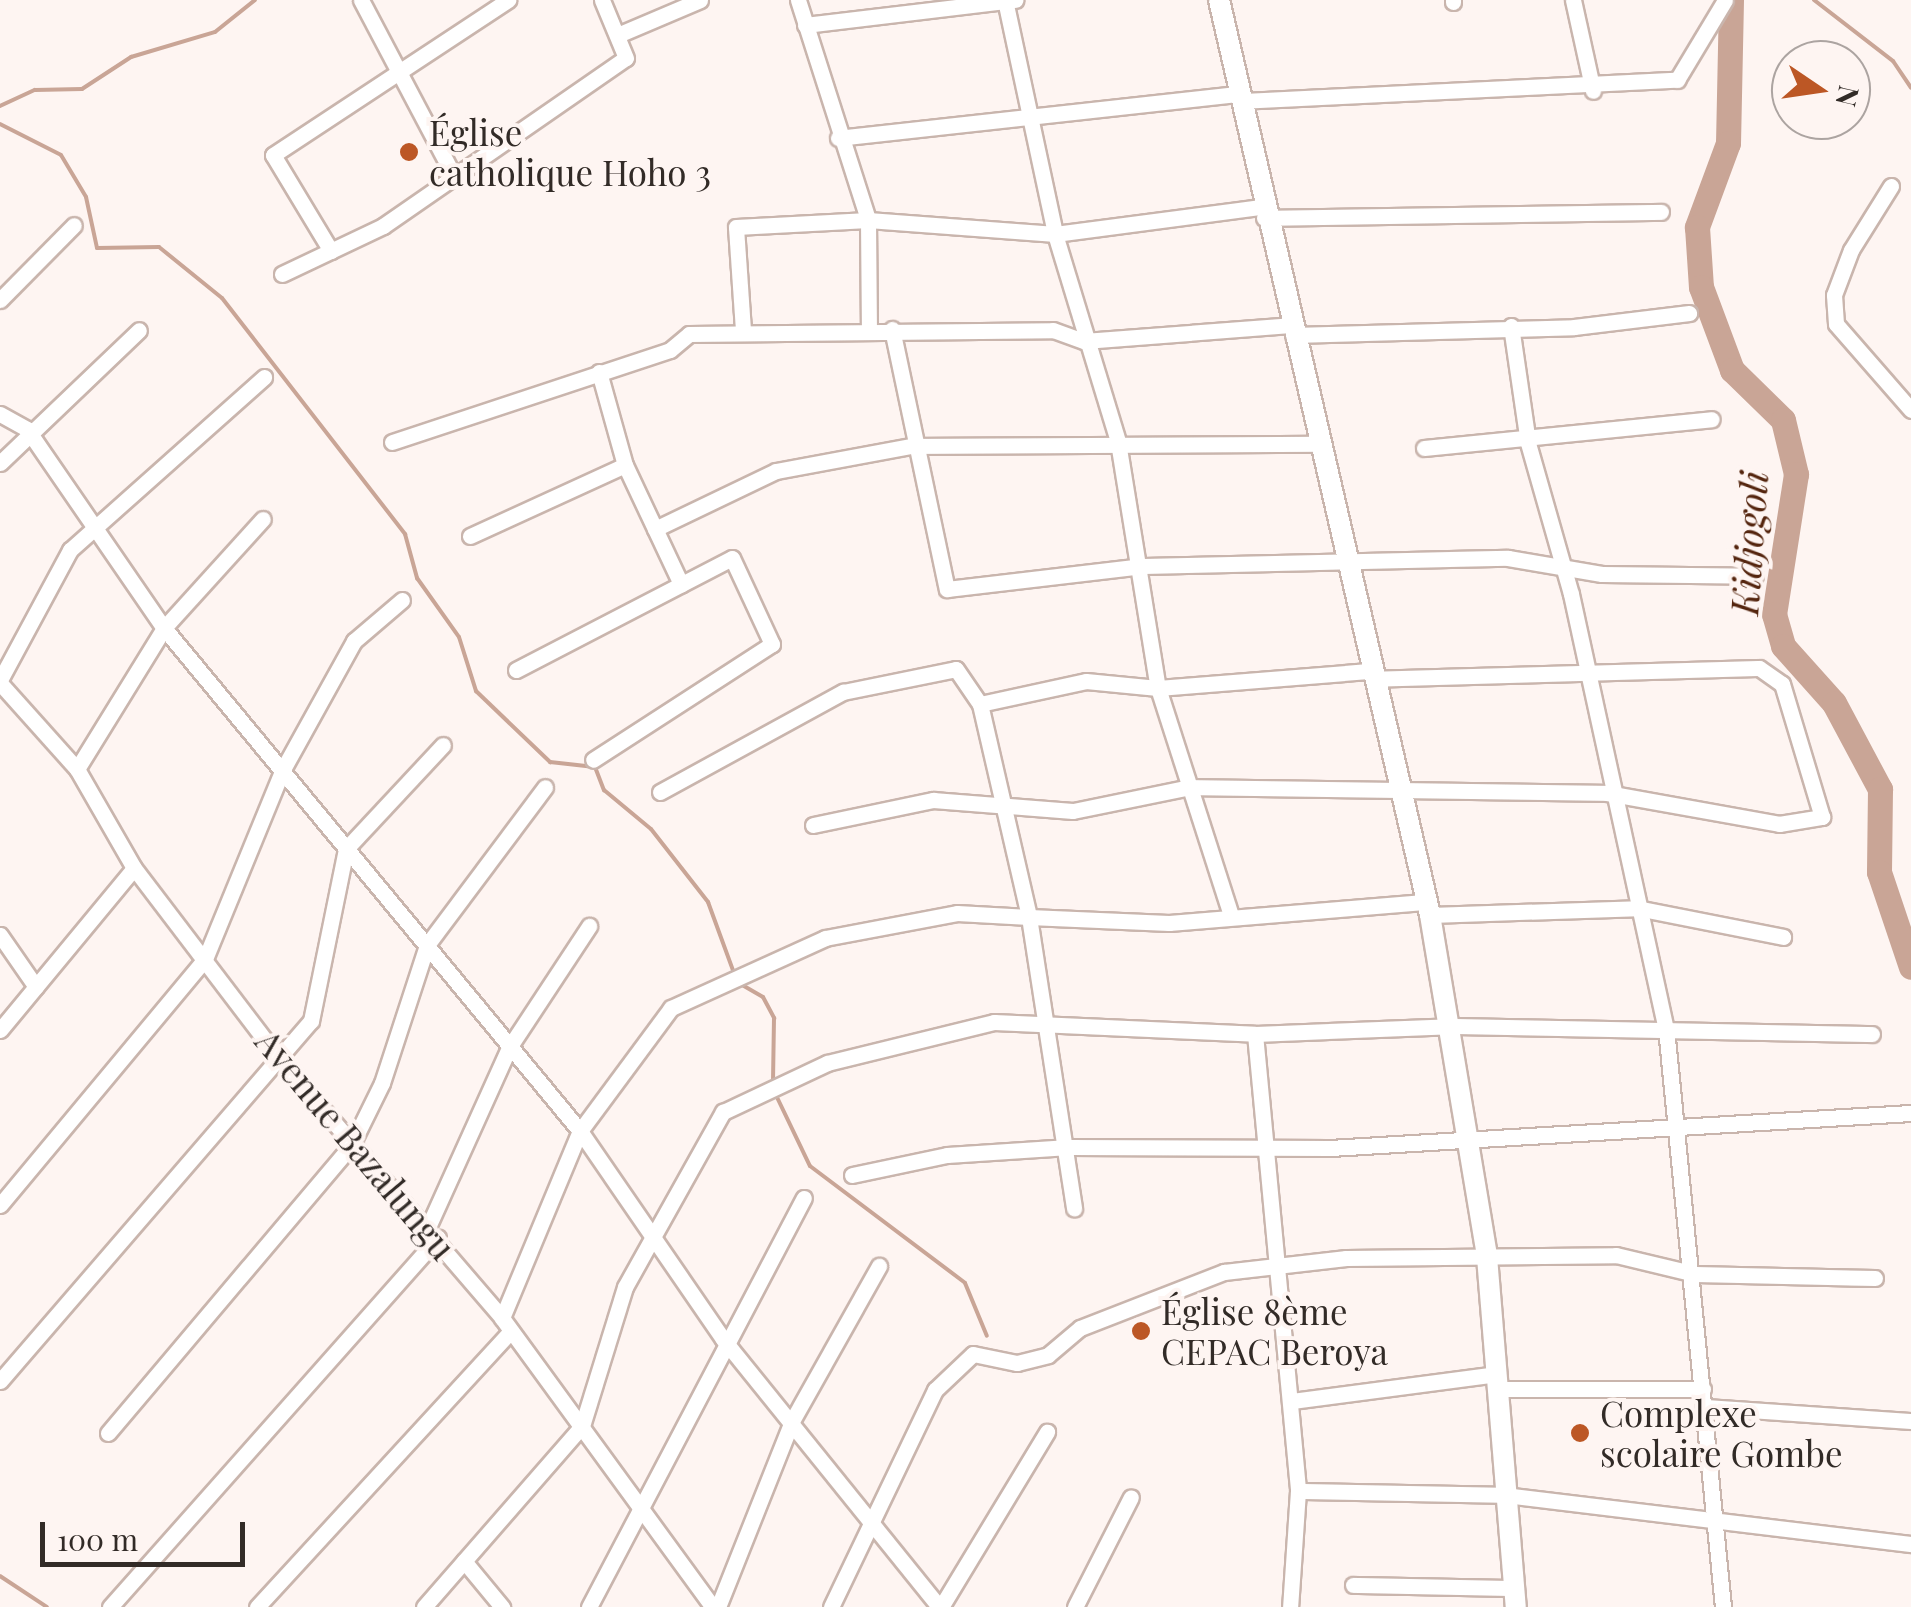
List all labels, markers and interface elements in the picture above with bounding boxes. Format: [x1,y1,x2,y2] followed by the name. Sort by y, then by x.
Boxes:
[1771,40,1871,140] north arrow
[1828,82,1869,110] text: N
[429,111,711,193] place label: Église catholique Hoho 3
[398,141,420,163] marker: Église catholique Hoho 3
[1720,469,1776,617] water label: Kidjogoli
[248,1020,464,1268] street label: Avenue Bazalungu
[1161,1290,1388,1372] place label: Église 8ème CEPAC Beroya
[1130,1320,1152,1342] marker: Église 8ème CEPAC Beroya
[1600,1392,1843,1474] place label: Complexe scolaire Gombe
[1569,1422,1591,1444] marker: Complexe scolaire Gombe
[45,1502,250,1564] scale bar
[57,1519,138,1559] text: 100 m

